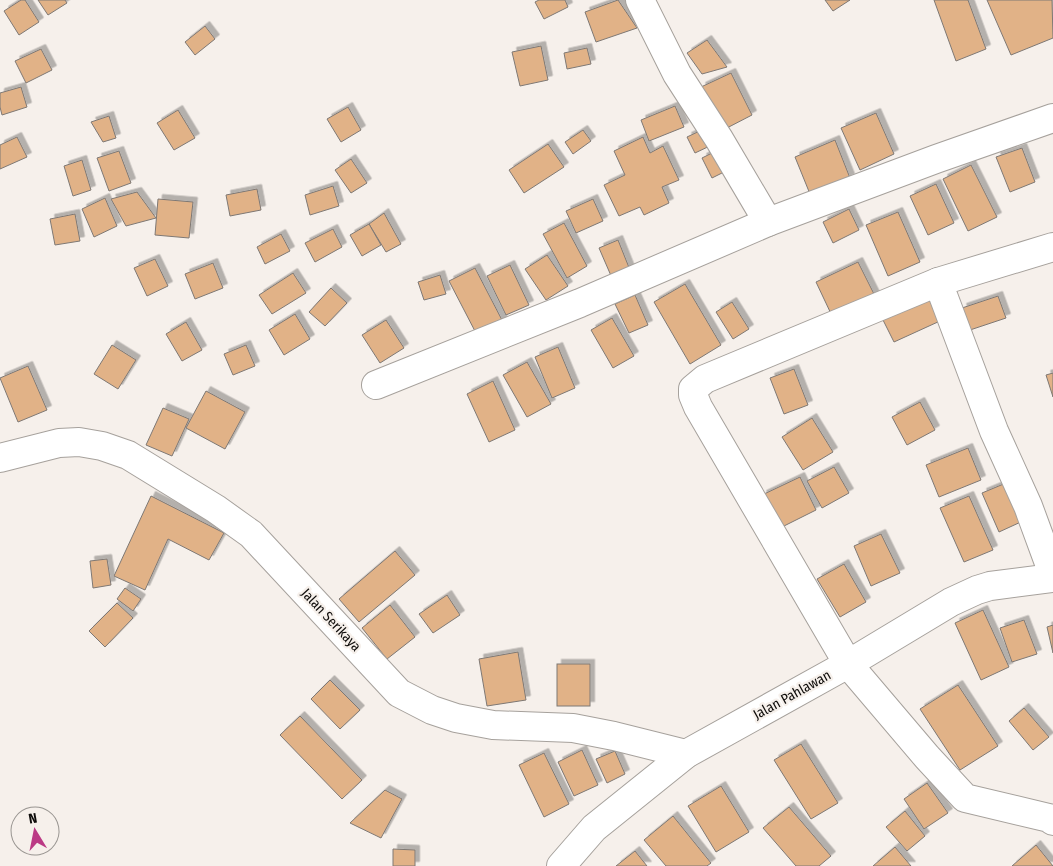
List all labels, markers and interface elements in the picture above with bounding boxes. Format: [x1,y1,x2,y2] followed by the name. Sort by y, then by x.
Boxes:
[298,585,365,655] street label: Jalan Serikaya
[750,667,834,723] street label: Jalan Pahlawan
[10,806,60,856] north arrow
[27,810,38,828] text: N

